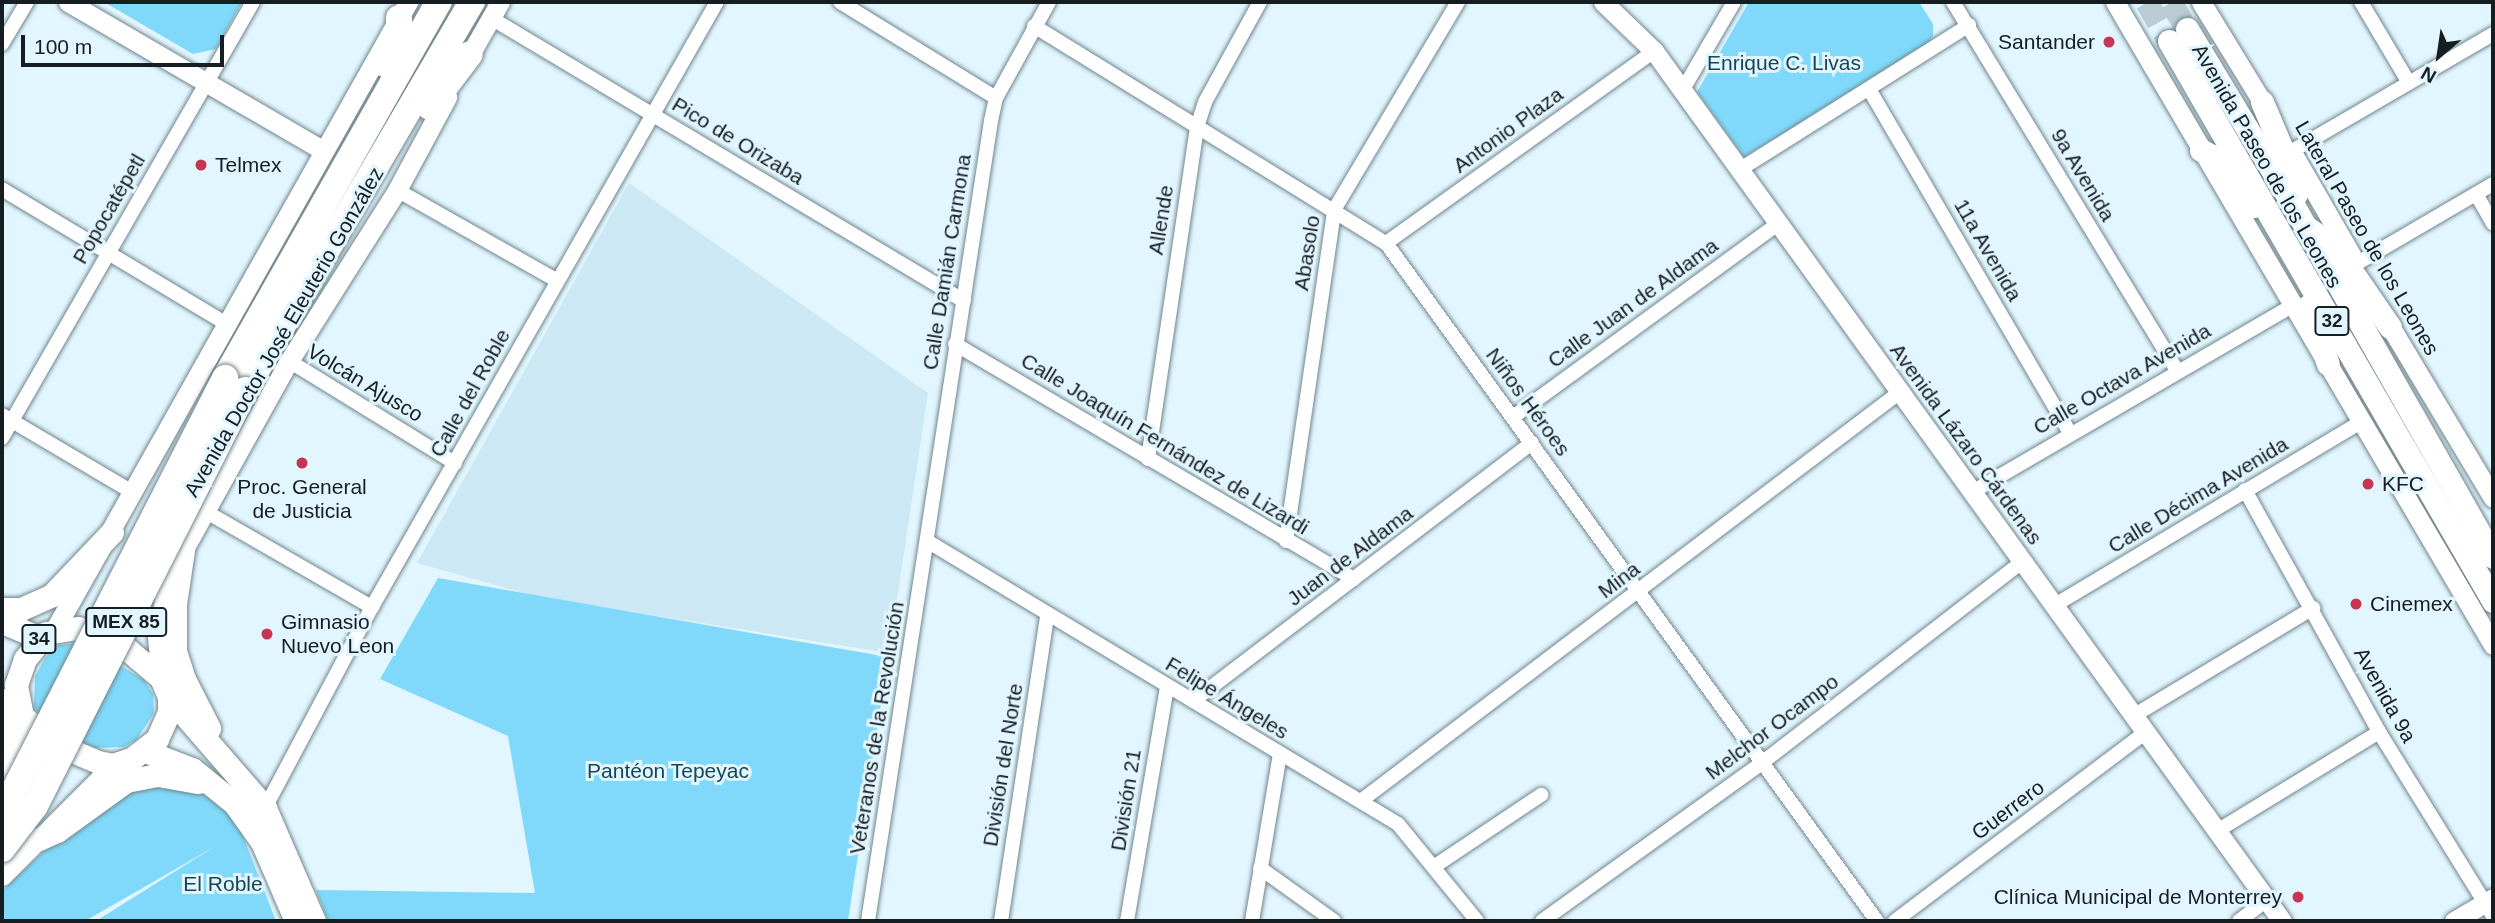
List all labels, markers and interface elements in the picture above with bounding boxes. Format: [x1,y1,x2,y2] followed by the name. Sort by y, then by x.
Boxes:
[24,21,228,65] scale bar
[2404,21,2474,91] north arrow
[1998,29,2095,55] place label: Santander
[2101,34,2117,50] marker: Santander
[34,35,92,58] text: 100 m
[2187,40,2347,292] street label: Avenida Paseo de los Leones
[1707,50,1861,76] park label: Enrique C. Livas
[2417,62,2440,87] text: N
[1448,82,1568,178] street label: Antonio Plaza
[667,92,809,190] street label: Pico de Orizaba
[2290,116,2444,360] street label: Lateral Paseo de los Leones
[2045,124,2121,226] street label: 9a Avenida
[67,150,151,268] street label: Popocatépetl
[215,152,282,178] place label: Telmex
[917,152,977,372] street label: Calle Damián Carmona
[193,157,209,173] marker: Telmex
[179,163,389,501] street label: Avenida Doctor José Eleuterio González
[1143,183,1179,257] street label: Allende
[1948,194,2028,306] street label: 11a Avenida
[1289,214,1325,292] street label: Abasolo
[1542,232,1724,374] street label: Calle Juan de Aldama
[2313,306,2351,336] road number: 32
[2028,318,2216,440] street label: Calle Octava Avenida
[424,325,516,461] street label: Calle del Roble
[302,338,428,428] street label: Volcán Ajusco
[1885,339,2047,549] street label: Avenida Lázaro Cárdenas
[1480,343,1576,461] street label: Niños Héroes
[1016,348,1314,540] street label: Calle Joaquín Fernández de Lizardi
[2103,431,2293,559] street label: Calle Décima Avenida
[294,455,310,471] marker: Proc. General de Justicia
[2382,471,2424,497] place label: KFC
[237,474,367,524] place label: Proc. General de Justicia
[2360,476,2376,492] marker: KFC
[1282,500,1418,612] street label: Juan de Aldama
[1593,556,1645,604] street label: Mina
[2370,591,2453,617] place label: Cinemex
[2348,596,2364,612] marker: Cinemex
[845,600,909,856] street label: Veteranos de la Revolución
[84,607,168,638] road number: MEX 85
[281,609,394,659] place label: Gimnasio Nuevo Leon
[20,624,58,654] road number: 34
[259,626,275,642] marker: Gimnasio Nuevo Leon
[2349,643,2421,747] street label: Avenida 9a
[1161,651,1293,745] street label: Felipe Ángeles
[1701,669,1843,785] street label: Melchor Ocampo
[978,682,1028,848] street label: División del Norte
[1106,747,1146,853] street label: División 21
[587,758,749,784] park label: Pantéon Tepeyac
[1967,775,2049,845] street label: Guerrero
[183,871,263,897] park label: El Roble
[1994,884,2282,910] place label: Clínica Municipal de Monterrey
[2288,887,2308,907] marker: Clínica Municipal de Monterrey

